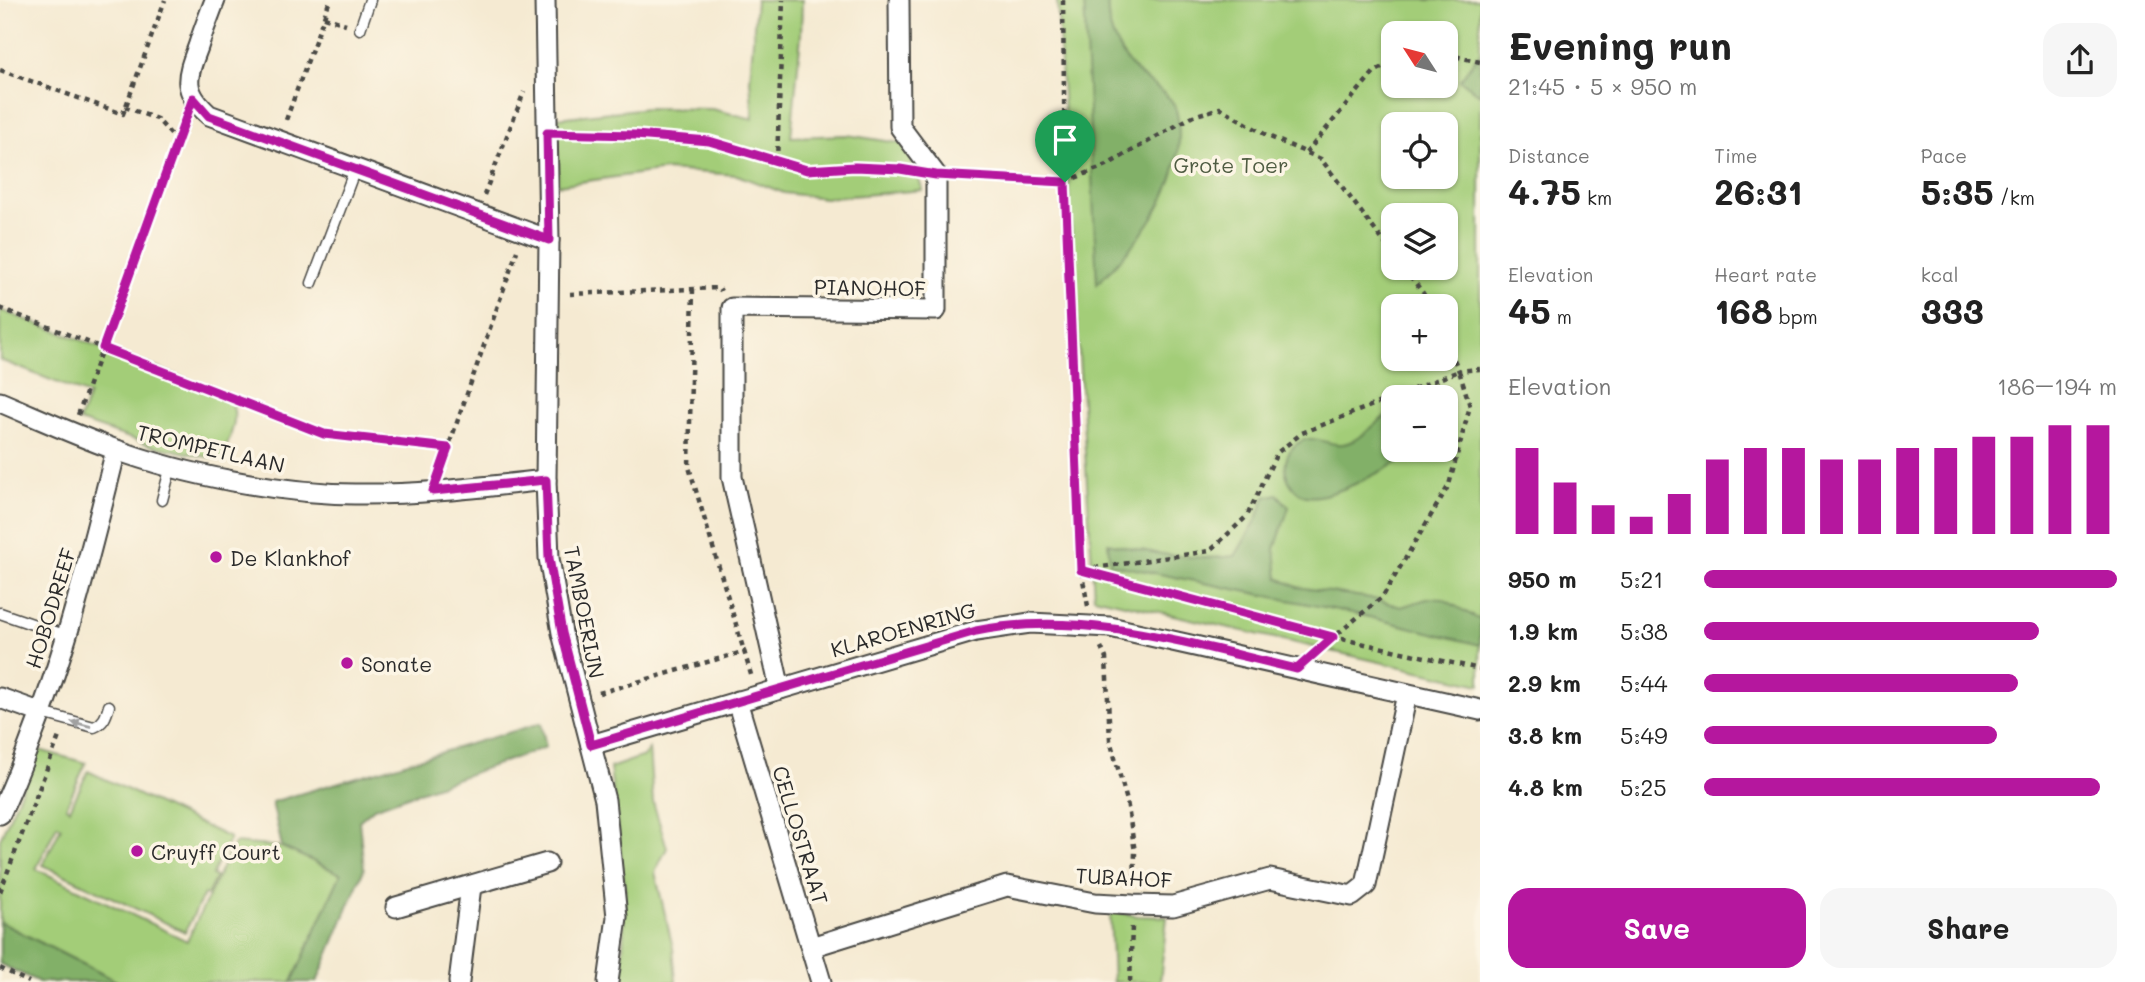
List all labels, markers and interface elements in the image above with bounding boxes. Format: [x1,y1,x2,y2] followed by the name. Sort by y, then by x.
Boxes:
[1508,20,1732,70] text: Evening run
[1381,21,1458,98] north arrow
[1381,21,1458,462] map controls
[2043,23,2117,97] button: share
[1508,71,1697,101] text: 21:45 · 5 × 950 m
[1035,110,1095,182] pin
[1381,112,1458,189] button: locate
[1046,121,1084,159] icon: arrive
[1508,143,1590,168] text: Distance
[1714,143,1758,168] text: Time
[1921,143,1967,168] text: Pace
[1173,151,1289,178] park label: Grote Toer
[1508,168,1581,214] text: 4.75
[1714,168,1803,214] text: 26:31
[1921,168,1994,214] text: 5:35
[1581,185,1612,210] text: km
[1994,185,2035,210] text: /km
[1381,203,1458,280] button: layers
[1508,262,1593,287] text: Elevation
[1714,262,1817,287] text: Heart rate
[1921,262,1959,287] text: kcal
[814,273,926,301] street label: PIANOHOF
[1508,287,1551,333] text: 45
[1714,287,1773,333] text: 168
[1921,287,1984,333] text: 333
[1381,294,1458,371] button: +
[1551,304,1572,329] text: m
[1773,304,1818,329] text: bpm
[1508,371,1611,401] text: Elevation
[1997,371,2117,401] text: 186–194 m
[1381,385,1458,462] button: −
[135,418,287,478] street label: TROMPETLAAN
[559,543,611,681] street label: TAMBOERIJN
[19,544,81,672] street label: HOBODREEF
[230,544,351,571] place label: De Klankhof
[208,549,224,565] marker: De Klankhof
[1508,564,1577,594] text: 950 m
[1620,564,1664,594] text: 5:21
[827,595,979,663] street label: KLAROENRING
[1508,616,1578,646] text: 1.9 km
[1620,616,1668,646] text: 5:38
[361,650,432,677] place label: Sonate
[339,655,355,671] marker: Sonate
[1508,668,1581,698] text: 2.9 km
[1620,668,1668,698] text: 5:44
[70,718,92,729] one-way arrow
[1508,720,1582,750] text: 3.8 km
[1620,720,1668,750] text: 5:49
[767,762,835,908] street label: CELLOSTRAAT
[1508,772,1583,802] text: 4.8 km
[1620,772,1667,802] text: 5:25
[151,838,281,865] place label: Cruyff Court
[129,843,145,859] marker: Cruyff Court
[1075,861,1173,893] street label: TUBAHOF
[1508,888,1806,968] button: Save
[1820,888,2117,968] button: Share

